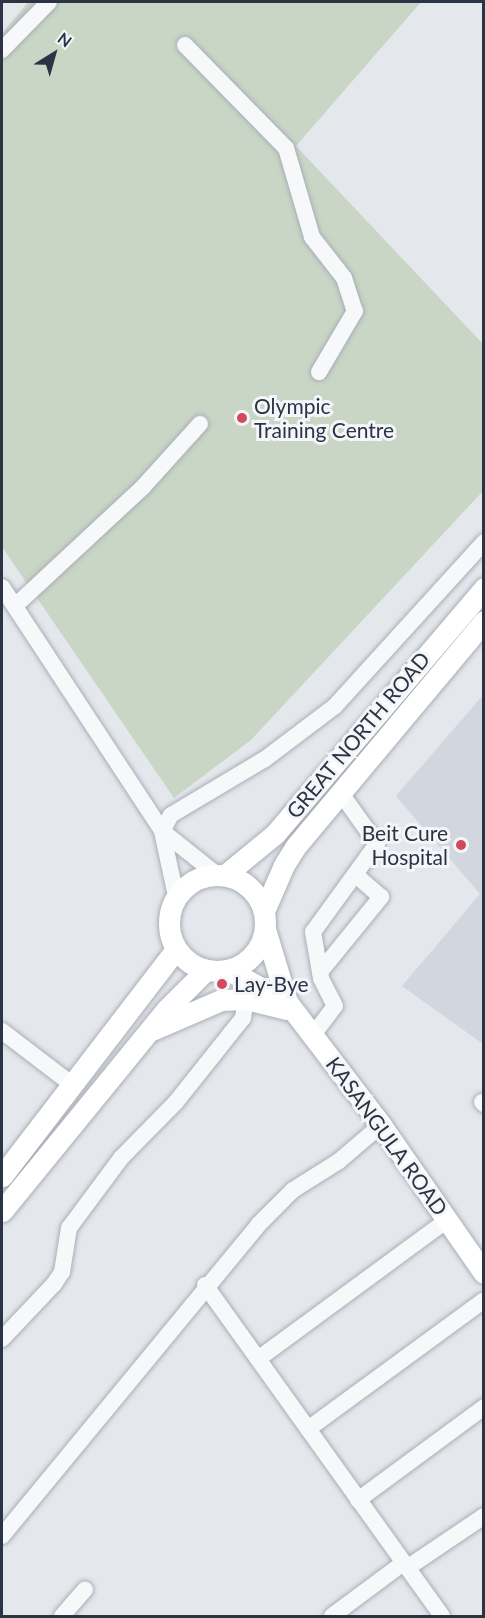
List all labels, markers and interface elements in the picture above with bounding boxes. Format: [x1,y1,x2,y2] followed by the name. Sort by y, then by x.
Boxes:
[24,24,84,84] north arrow
[54,28,76,51] text: N
[254,393,394,443] place label: Olympic Training Centre
[235,411,249,425] marker: Olympic Training Centre
[281,646,435,824] street label: GREAT NORTH ROAD
[362,820,448,870] place label: Beit Cure Hospital
[452,836,470,854] marker: Beit Cure Hospital
[234,971,309,997] place label: Lay-Bye
[215,977,229,991] marker: Lay-Bye
[321,1052,453,1220] street label: KASANGULA ROAD

